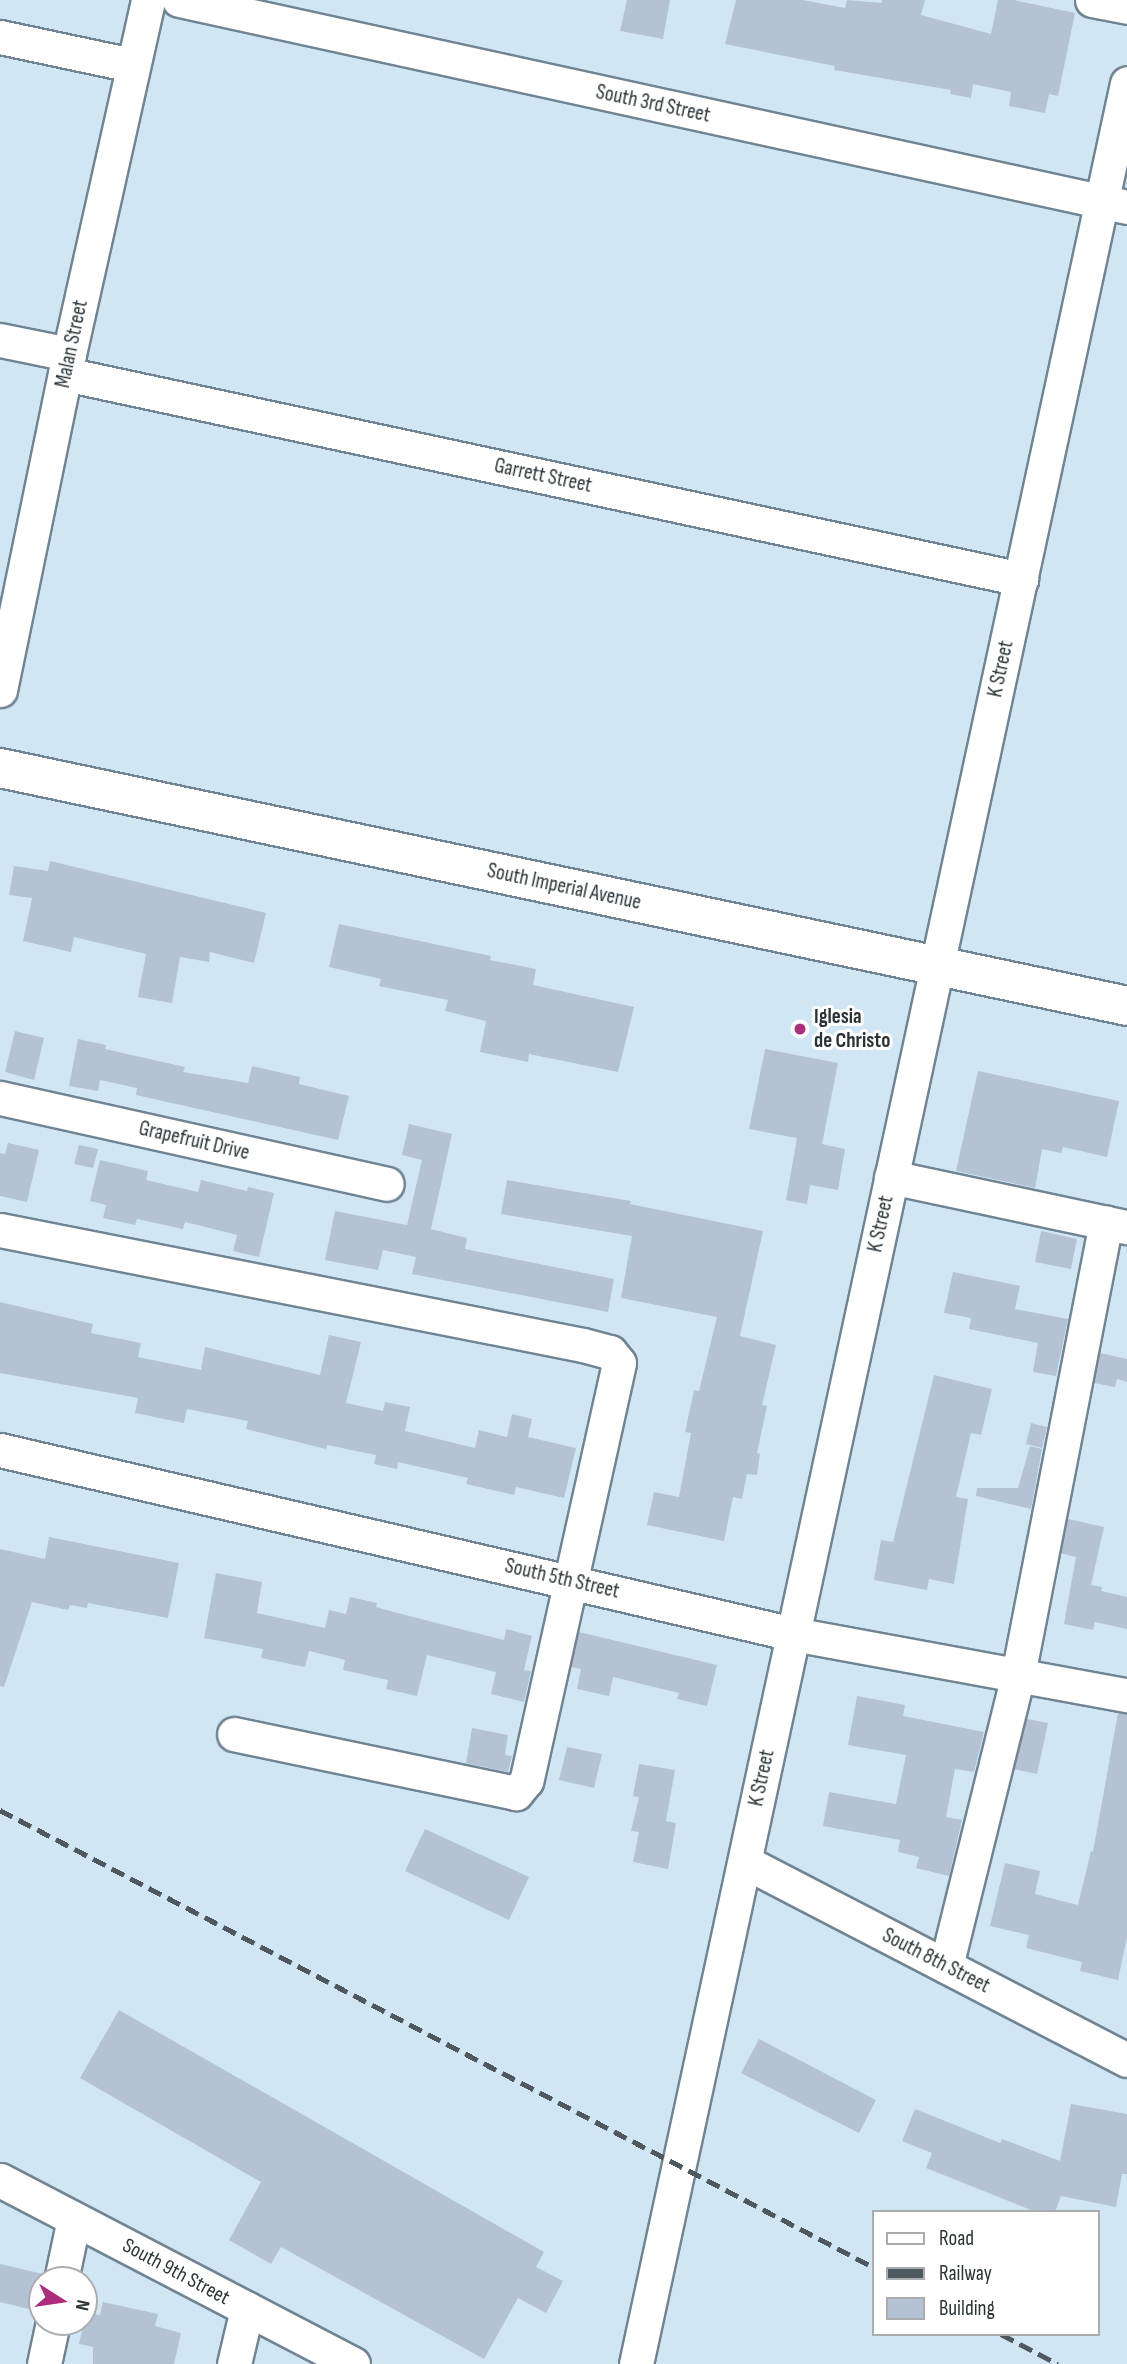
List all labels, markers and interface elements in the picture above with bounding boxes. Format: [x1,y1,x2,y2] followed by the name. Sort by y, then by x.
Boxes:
[594,80,712,128] street label: South 3rd Street
[50,298,94,390] street label: Malan Street
[492,453,594,499] street label: Garrett Street
[983,638,1019,700] street label: K Street
[485,858,643,916] street label: South Imperial Avenue
[814,1004,890,1054] place label: Iglesia de Christo
[792,1021,808,1037] marker: Iglesia de Christo
[136,1116,252,1166] street label: Grapefruit Drive
[863,1193,899,1255] street label: K Street
[502,1554,622,1604] street label: South 5th Street
[744,1747,780,1809] street label: K Street
[878,1923,994,1999] street label: South 8th Street
[872,2210,1099,2336] legend
[939,2226,974,2251] text: Road
[118,2233,234,2311] street label: South 9th Street
[939,2261,992,2286] text: Railway
[28,2266,98,2336] north arrow
[939,2296,995,2321] text: Building
[70,2298,94,2312] text: N

